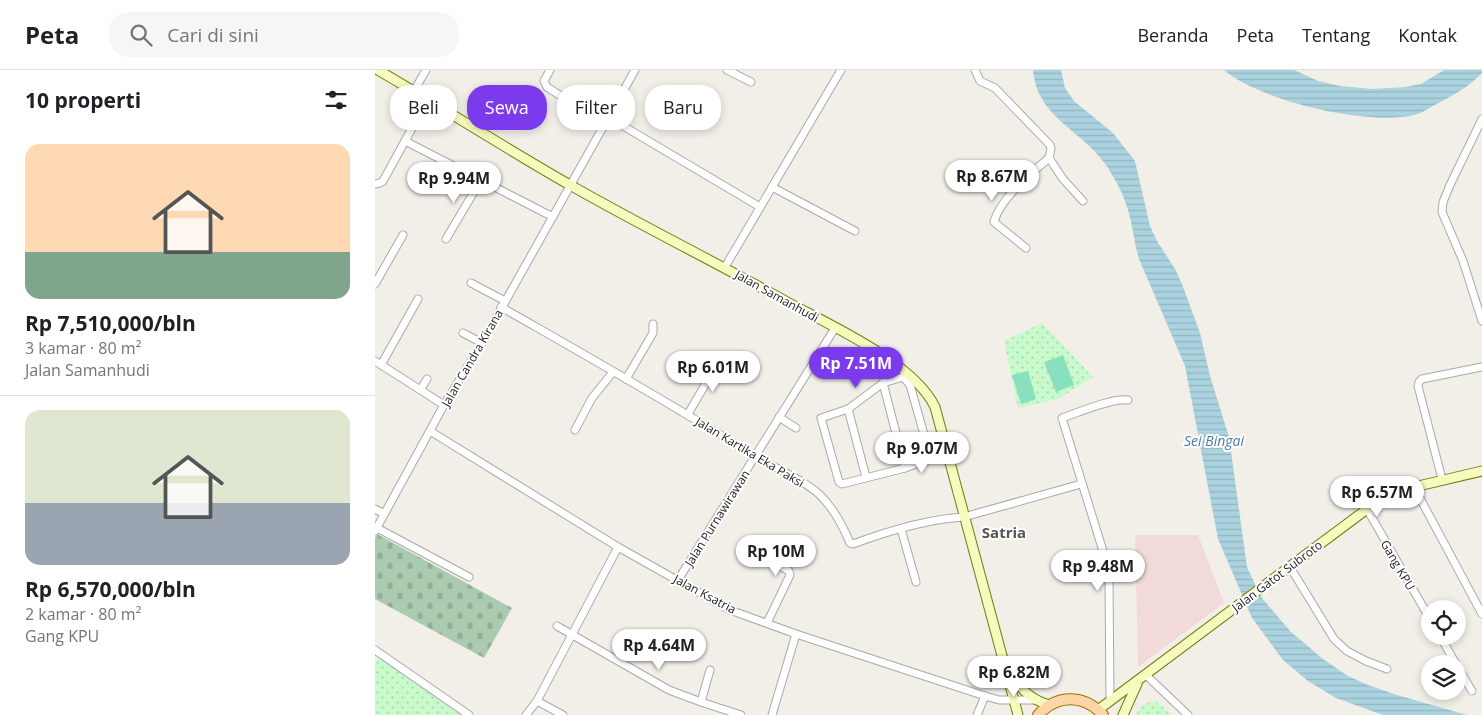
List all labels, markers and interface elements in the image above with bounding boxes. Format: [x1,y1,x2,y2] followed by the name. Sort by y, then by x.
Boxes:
[109,12,459,57] search box
[25,18,79,51] text: Peta
[127,21,155,49] icon: search
[167,22,259,48] text: Cari di sini
[1137,23,1209,47] text: Beranda
[1237,23,1274,47] text: Peta
[1302,23,1370,47] text: Tentang
[1398,23,1457,47] text: Kontak
[390,85,457,130] chip: Beli
[467,85,547,130] chip: Sewa
[557,85,635,130] chip: Filter
[645,85,721,130] chip: Baru
[25,86,141,114] text: 10 properti
[322,86,350,114] icon: filters
[940,160,1044,202] pin: Rp 8.67M
[402,162,506,204] pin: Rp 9.94M
[956,165,1028,187] text: Rp 8.67M
[418,167,490,189] text: Rp 9.94M
[143,177,233,267] icon: home
[731,265,822,326] street label: Jalan Samanhudi
[437,306,507,411] street label: Jalan Candra Kirana
[25,309,196,337] text: Rp 7,510,000/bln
[25,337,141,359] text: 3 kamar · 80 m²
[804,346,908,389] pin: Rp 7.51M
[661,350,765,393] pin: Rp 6.01M
[820,352,892,374] text: Rp 7.51M
[677,356,749,378] text: Rp 6.01M
[25,359,150,381] text: Jalan Samanhudi
[692,412,808,491] street label: Jalan Kartika Eka Paksi
[1184,431,1244,450] water label: Sei Bingai
[870,432,974,474] pin: Rp 9.07M
[886,437,958,459] text: Rp 9.07M
[143,442,233,532] icon: home
[680,467,754,570] street label: Jalan Purnawirawan
[1325,476,1429,518] pin: Rp 6.57M
[1341,481,1413,503] text: Rp 6.57M
[982,522,1026,542] district label: Satria
[735,534,817,577] pin: Rp 10M
[1227,536,1326,616] street label: Jalan Gatot Subroto
[1377,537,1419,593] street label: Gang KPU
[747,540,805,562] text: Rp 10M
[1046,550,1150,592] pin: Rp 9.48M
[1062,555,1134,577] text: Rp 9.48M
[670,570,739,618] street label: Jalan Ksatria
[25,575,196,603] text: Rp 6,570,000/bln
[1421,600,1466,700] map controls
[1421,600,1466,645] button: locate
[25,603,141,625] text: 2 kamar · 80 m²
[25,625,99,647] text: Gang KPU
[607,628,711,671] pin: Rp 4.64M
[623,634,695,656] text: Rp 4.64M
[1421,655,1466,700] button: layers
[962,656,1066,698] pin: Rp 6.82M
[978,661,1050,683] text: Rp 6.82M

